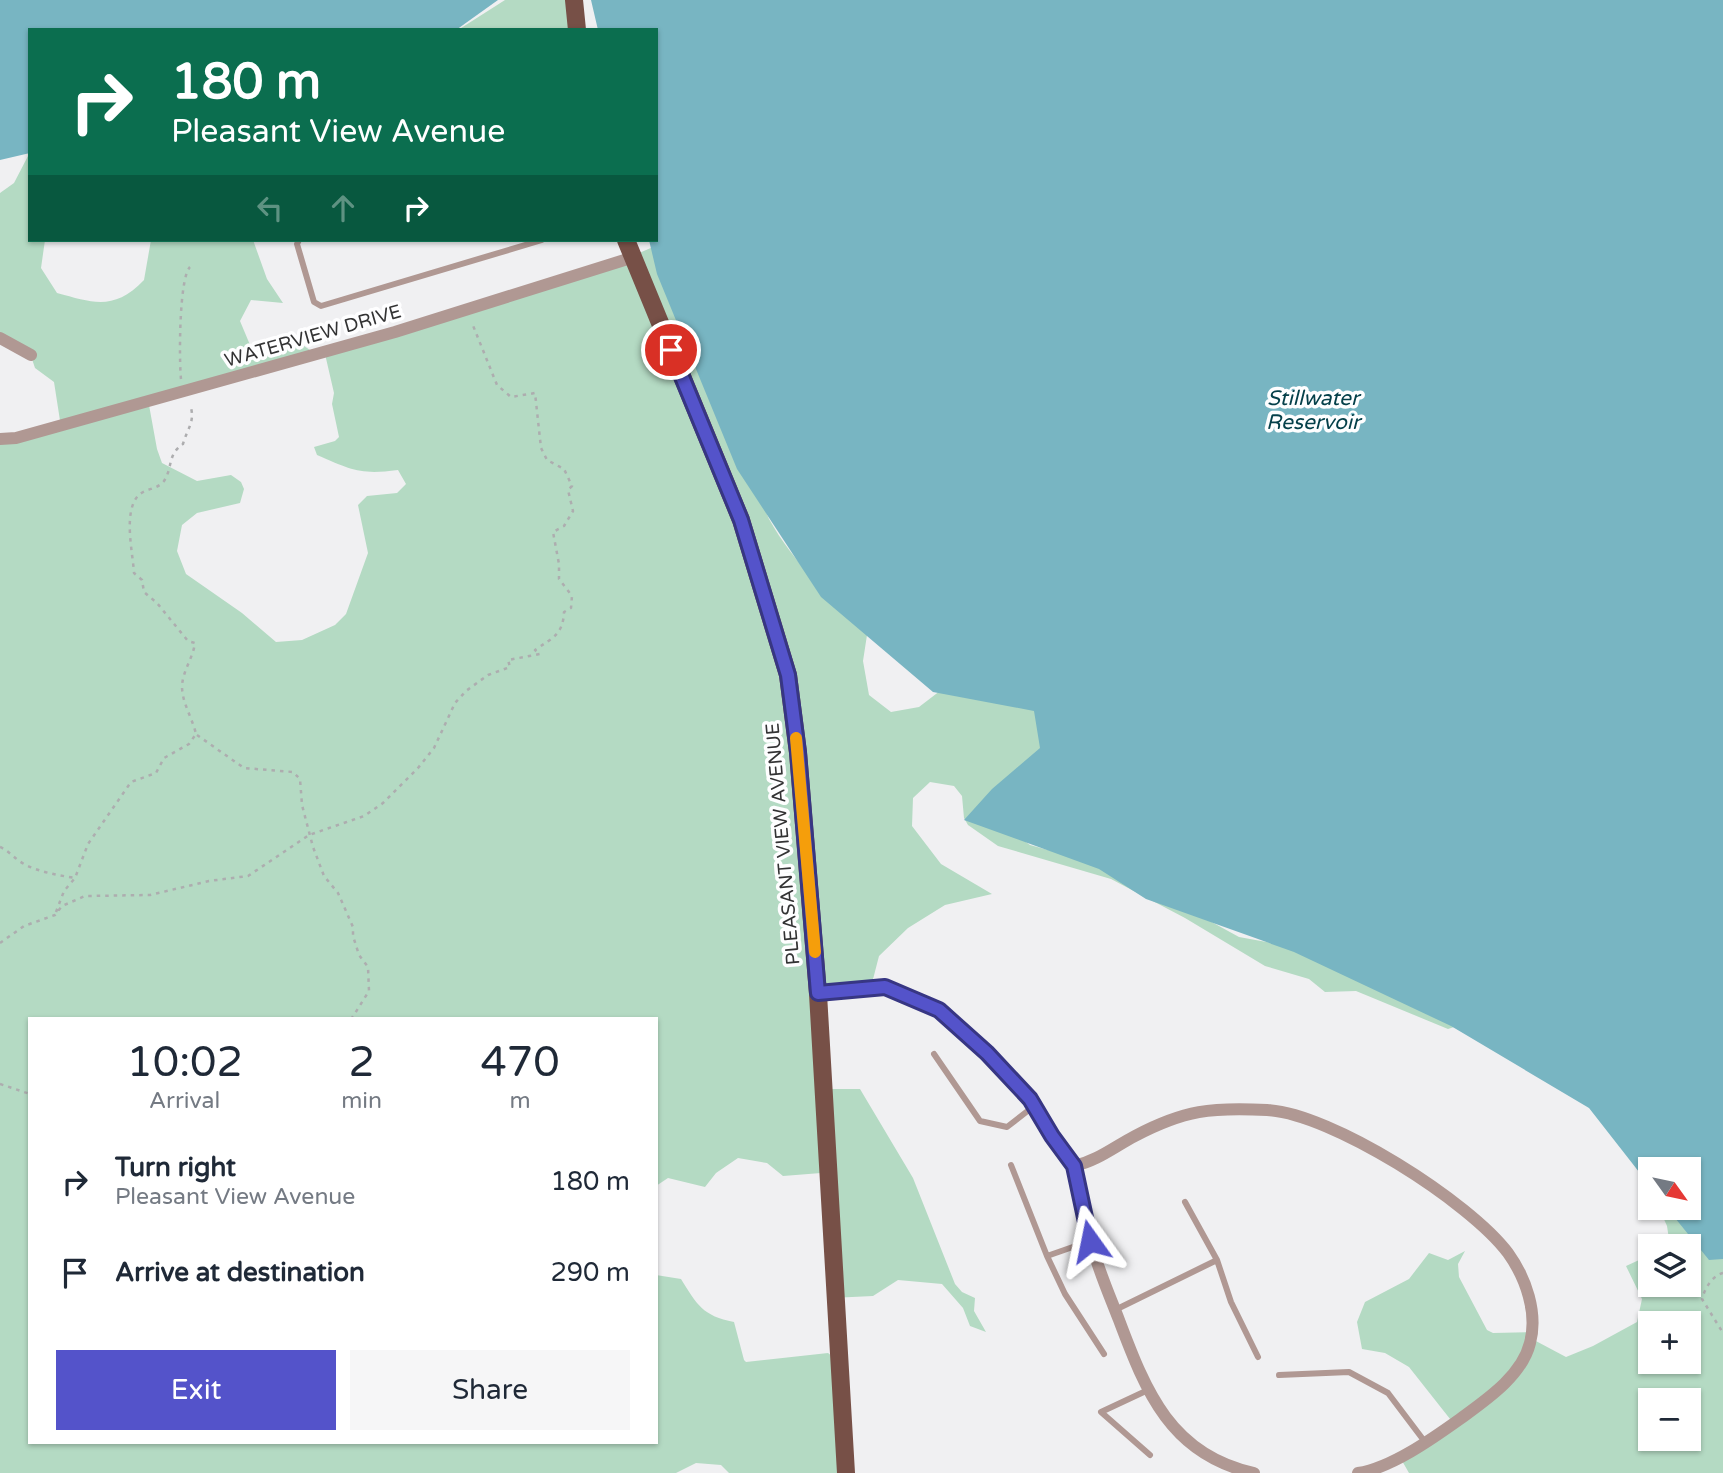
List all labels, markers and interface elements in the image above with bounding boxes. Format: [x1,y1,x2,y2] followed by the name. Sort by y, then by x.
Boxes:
[171,53,321,112] text: 180 m
[56,56,147,147] icon: right
[171,113,505,151] text: Pleasant View Avenue
[251,189,289,227] icon: left
[324,189,362,227] icon: ahead
[397,189,435,227] icon: right
[222,300,404,372] street label: WATERVIEW DRIVE
[641,320,701,380] pin
[652,331,690,369] icon: arrive
[1266,386,1363,435] water label: Stillwater Reservoir
[761,722,805,966] street label: PLEASANT VIEW AVENUE
[126,1037,243,1088] text: 10:02
[348,1037,375,1088] text: 2
[480,1037,560,1088] text: 470
[149,1087,220,1115] text: Arrival
[341,1087,382,1115] text: min
[509,1087,531,1115] text: m
[115,1152,236,1183] text: Turn right
[1638,1157,1701,1220] north arrow
[1638,1157,1701,1451] map controls
[56,1163,94,1201] icon: right
[550,1166,630,1197] text: 180 m
[115,1183,355,1211] text: Pleasant View Avenue
[1053,1204,1127,1278] position arrow
[1638,1234,1701,1297] button: layers
[56,1254,94,1292] icon: arrive
[115,1257,365,1288] text: Arrive at destination
[550,1257,630,1288] text: 290 m
[1638,1311,1701,1374] button: +
[56,1350,336,1430] button: Exit
[350,1350,630,1430] button: Share
[1638,1388,1701,1451] button: −

